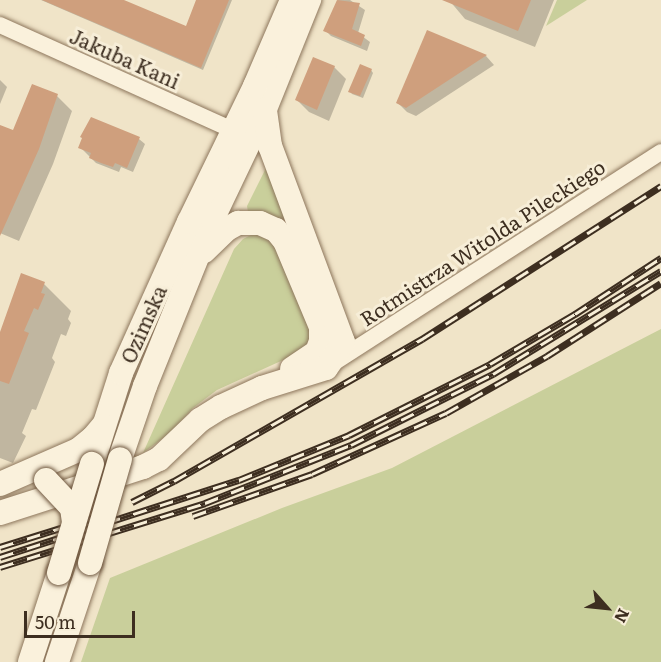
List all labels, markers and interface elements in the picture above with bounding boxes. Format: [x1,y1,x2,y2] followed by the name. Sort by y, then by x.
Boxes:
[66,23,184,93] street label: Jakuba Kani
[355,154,609,330] street label: Rotmistrza Witolda Pileckiego
[115,281,171,367] street label: Ozimska
[577,578,637,638] north arrow
[27,599,138,637] scale bar
[609,605,637,628] text: N
[35,608,76,635] text: 50 m

